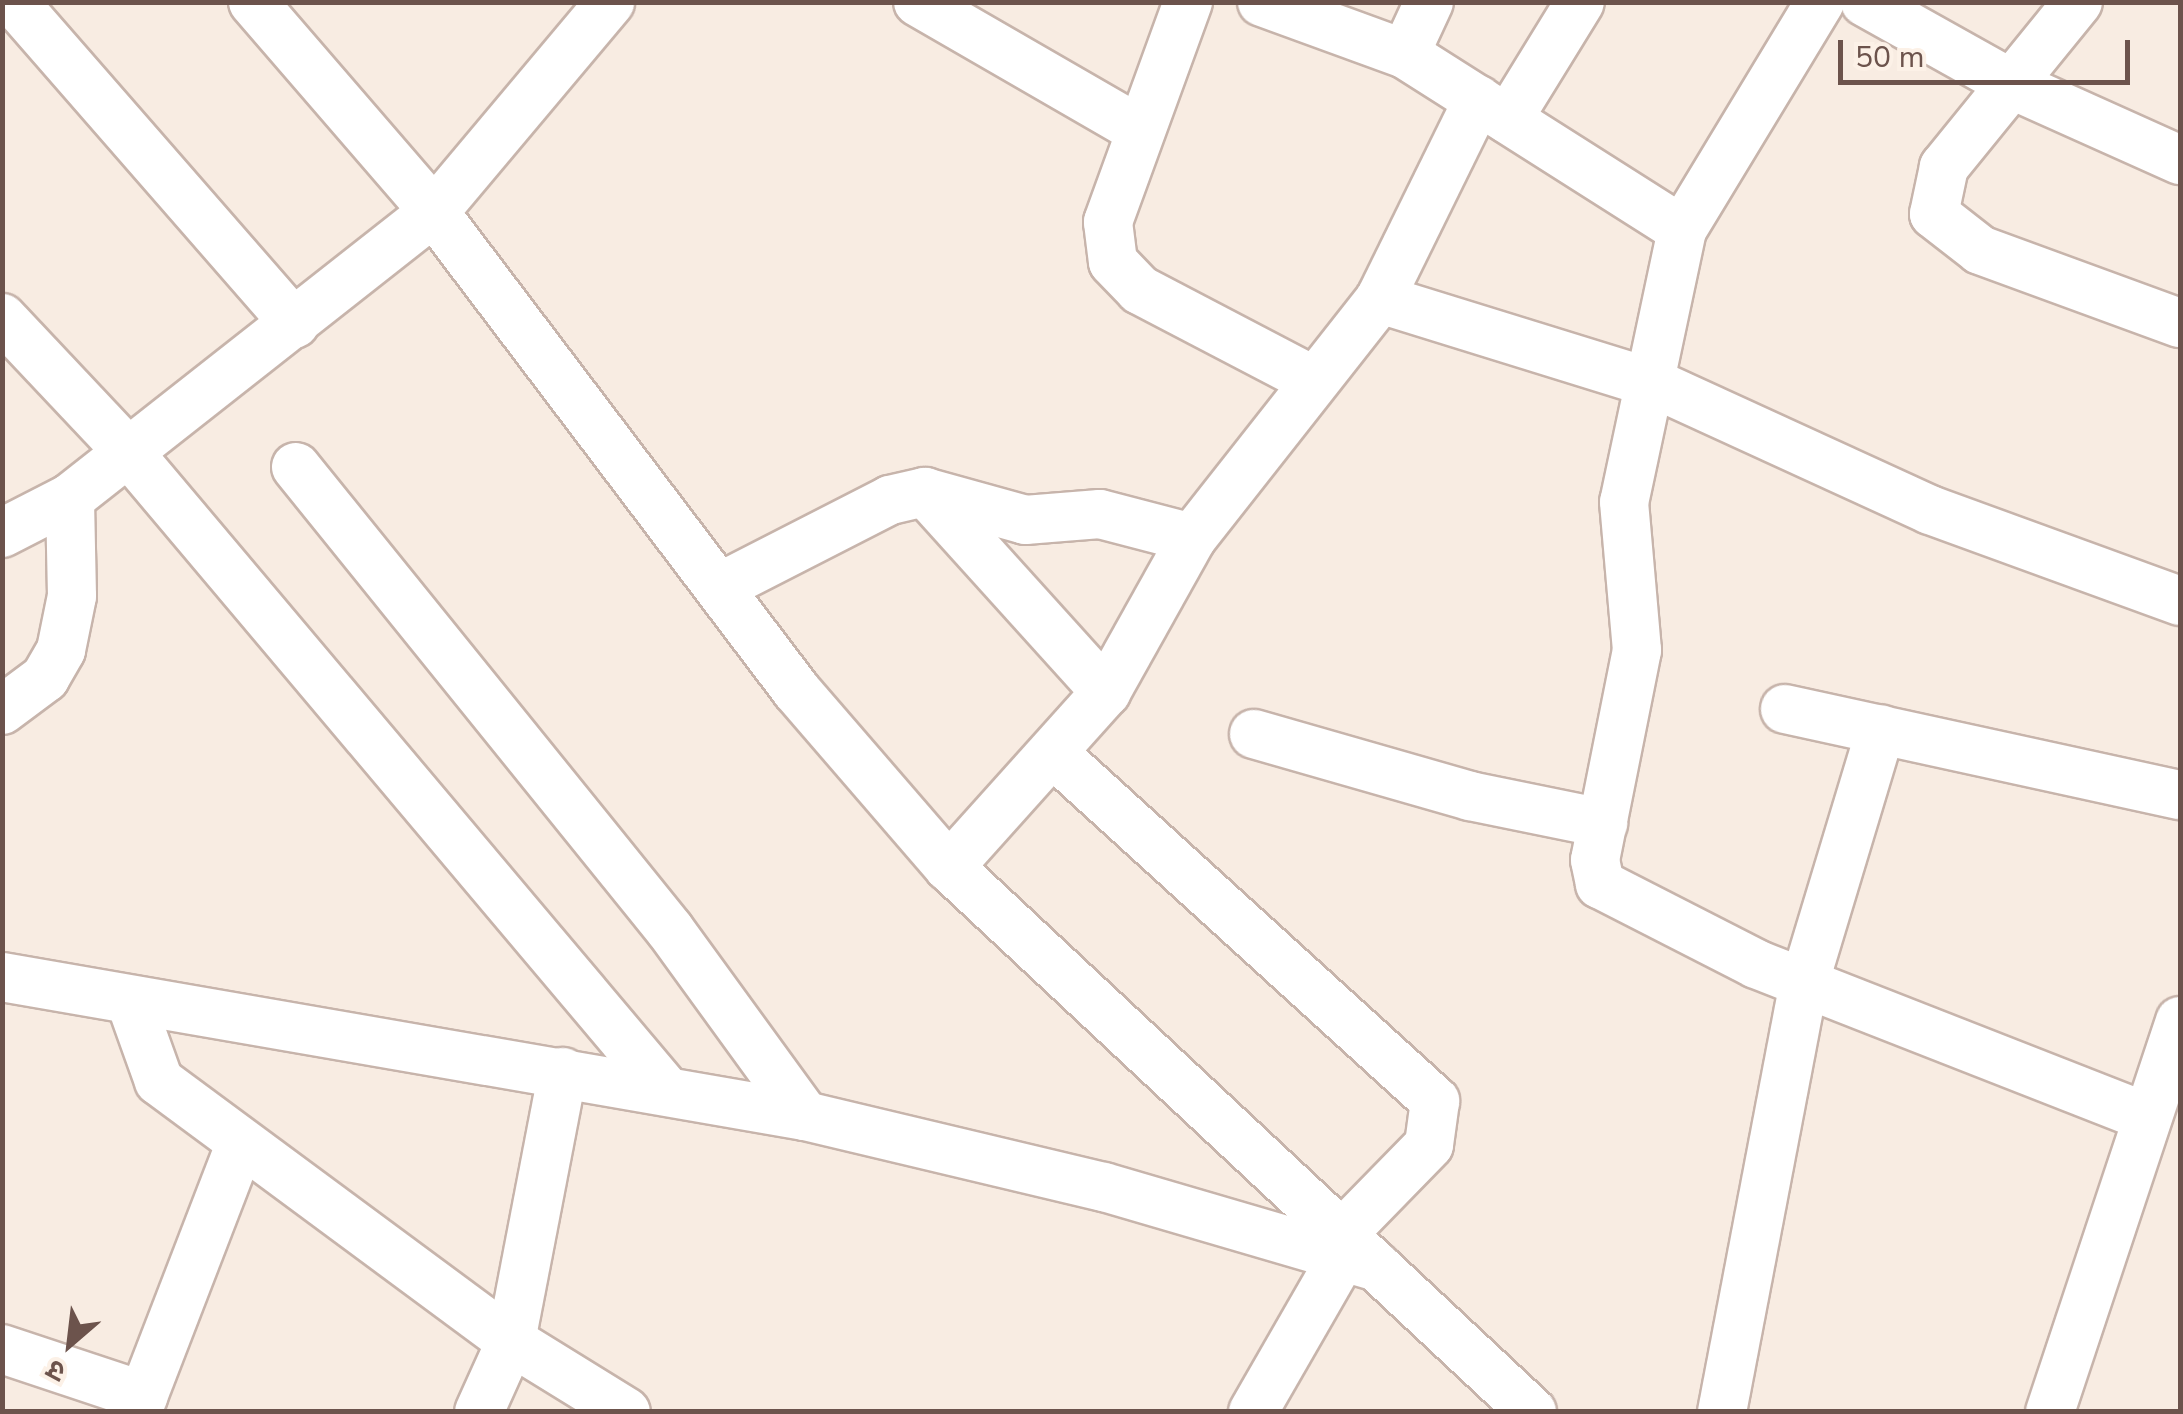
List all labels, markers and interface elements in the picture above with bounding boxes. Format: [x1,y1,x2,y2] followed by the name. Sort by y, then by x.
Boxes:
[1843,20,2136,82] scale bar
[1855,37,1924,78] text: 50 m
[20,1294,120,1394] north arrow
[40,1350,72,1391] text: उ

